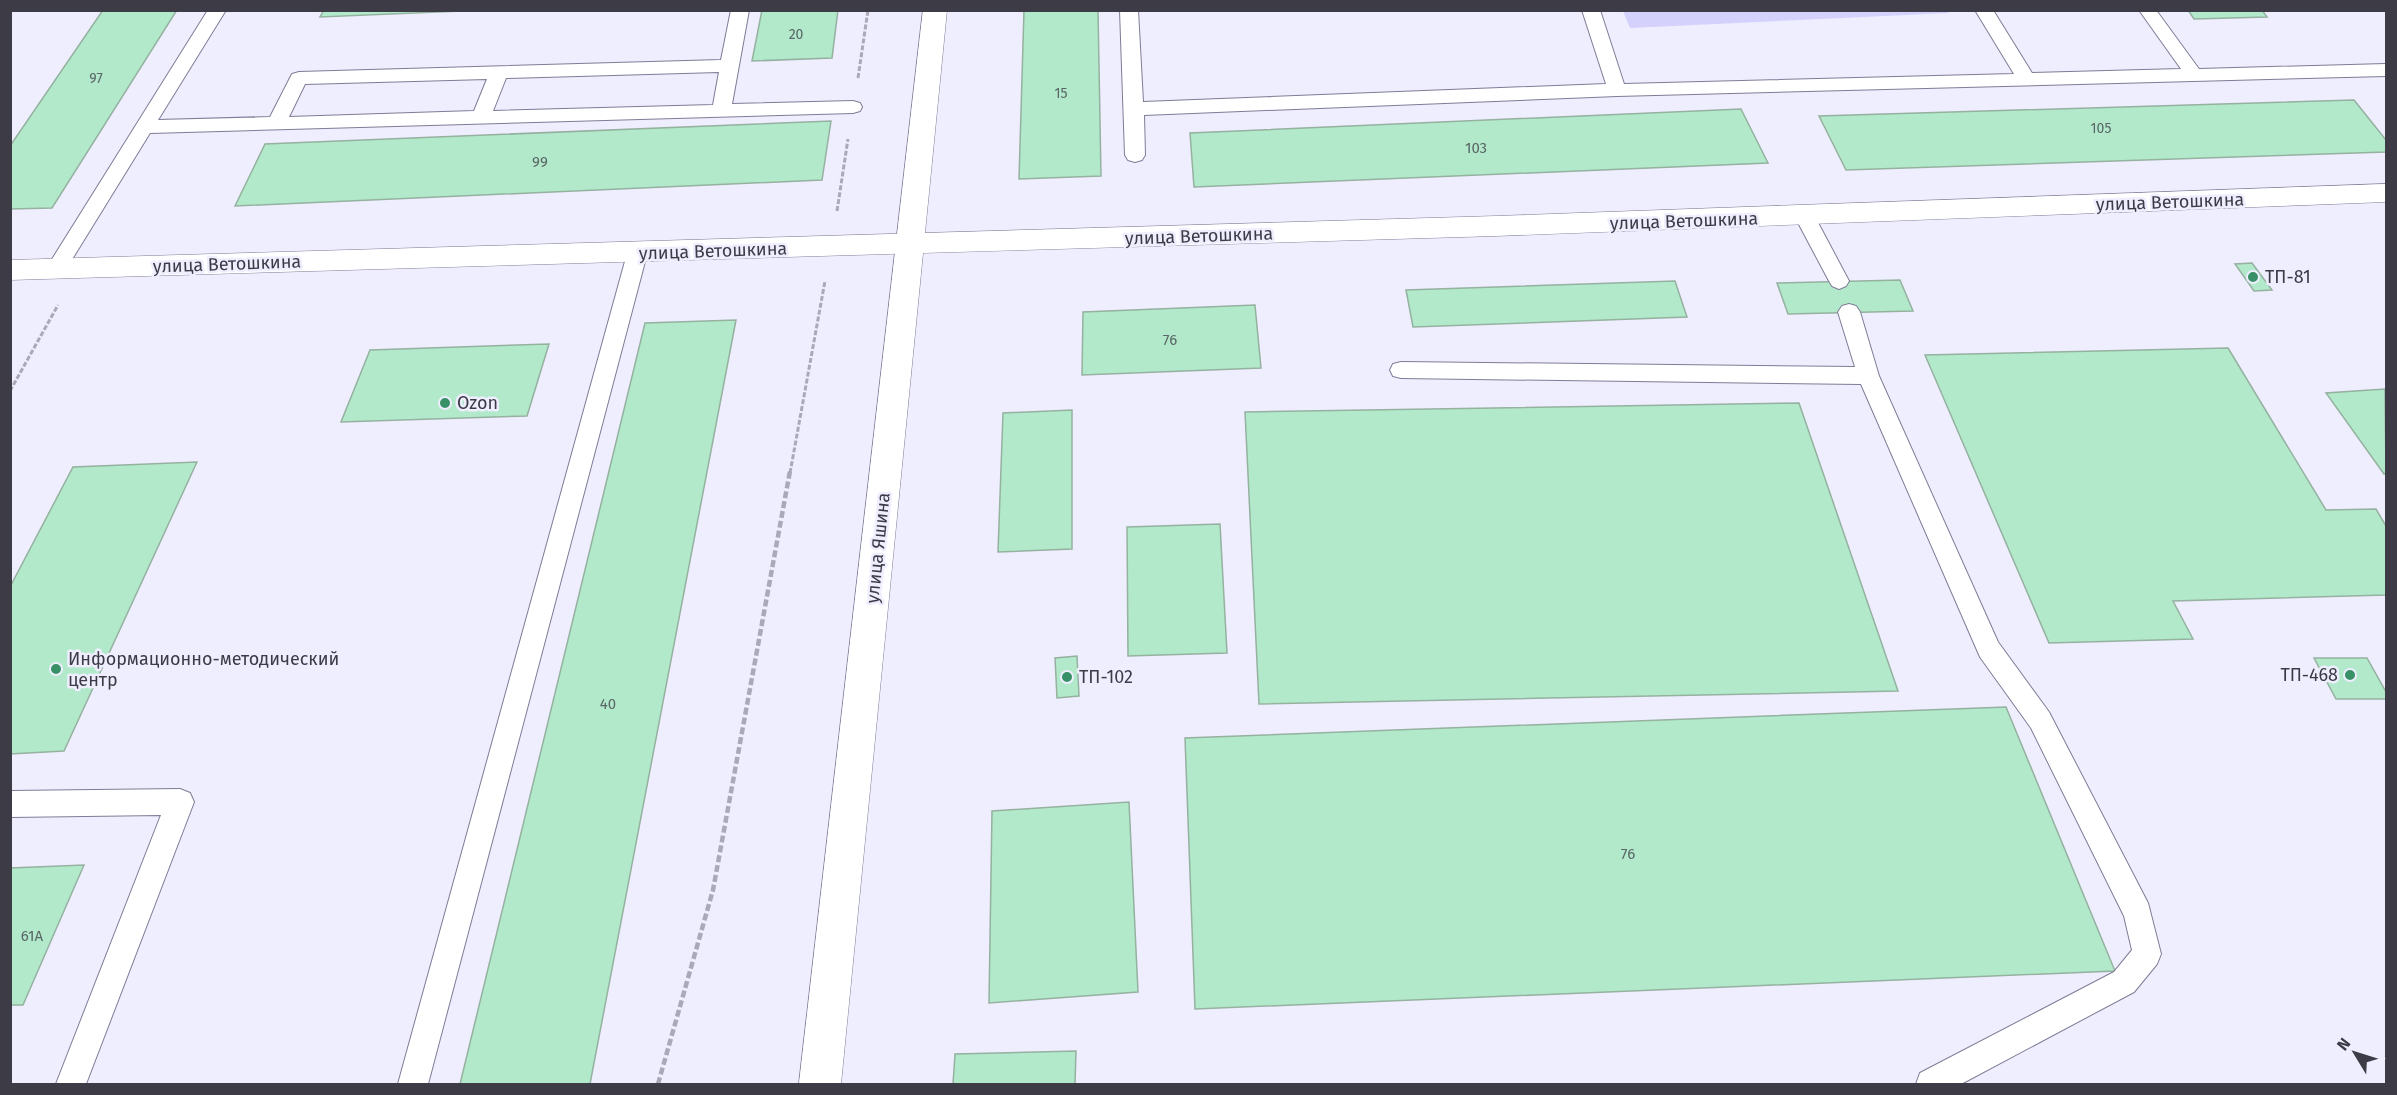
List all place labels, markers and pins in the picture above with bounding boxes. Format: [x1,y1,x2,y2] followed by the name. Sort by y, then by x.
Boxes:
[2265,266,2311,288] place label: ТП-81
[2246,270,2260,284] marker: ТП-81
[457,392,498,414] place label: Ozon
[438,396,452,410] marker: Ozon
[68,648,339,691] place label: Информационно-методический центр
[49,662,63,676] marker: Информационно-методический центр
[2280,664,2338,686] place label: ТП-468
[1079,666,1133,688] place label: ТП-102
[2343,668,2357,682] marker: ТП-468
[1060,670,1074,684] marker: ТП-102

